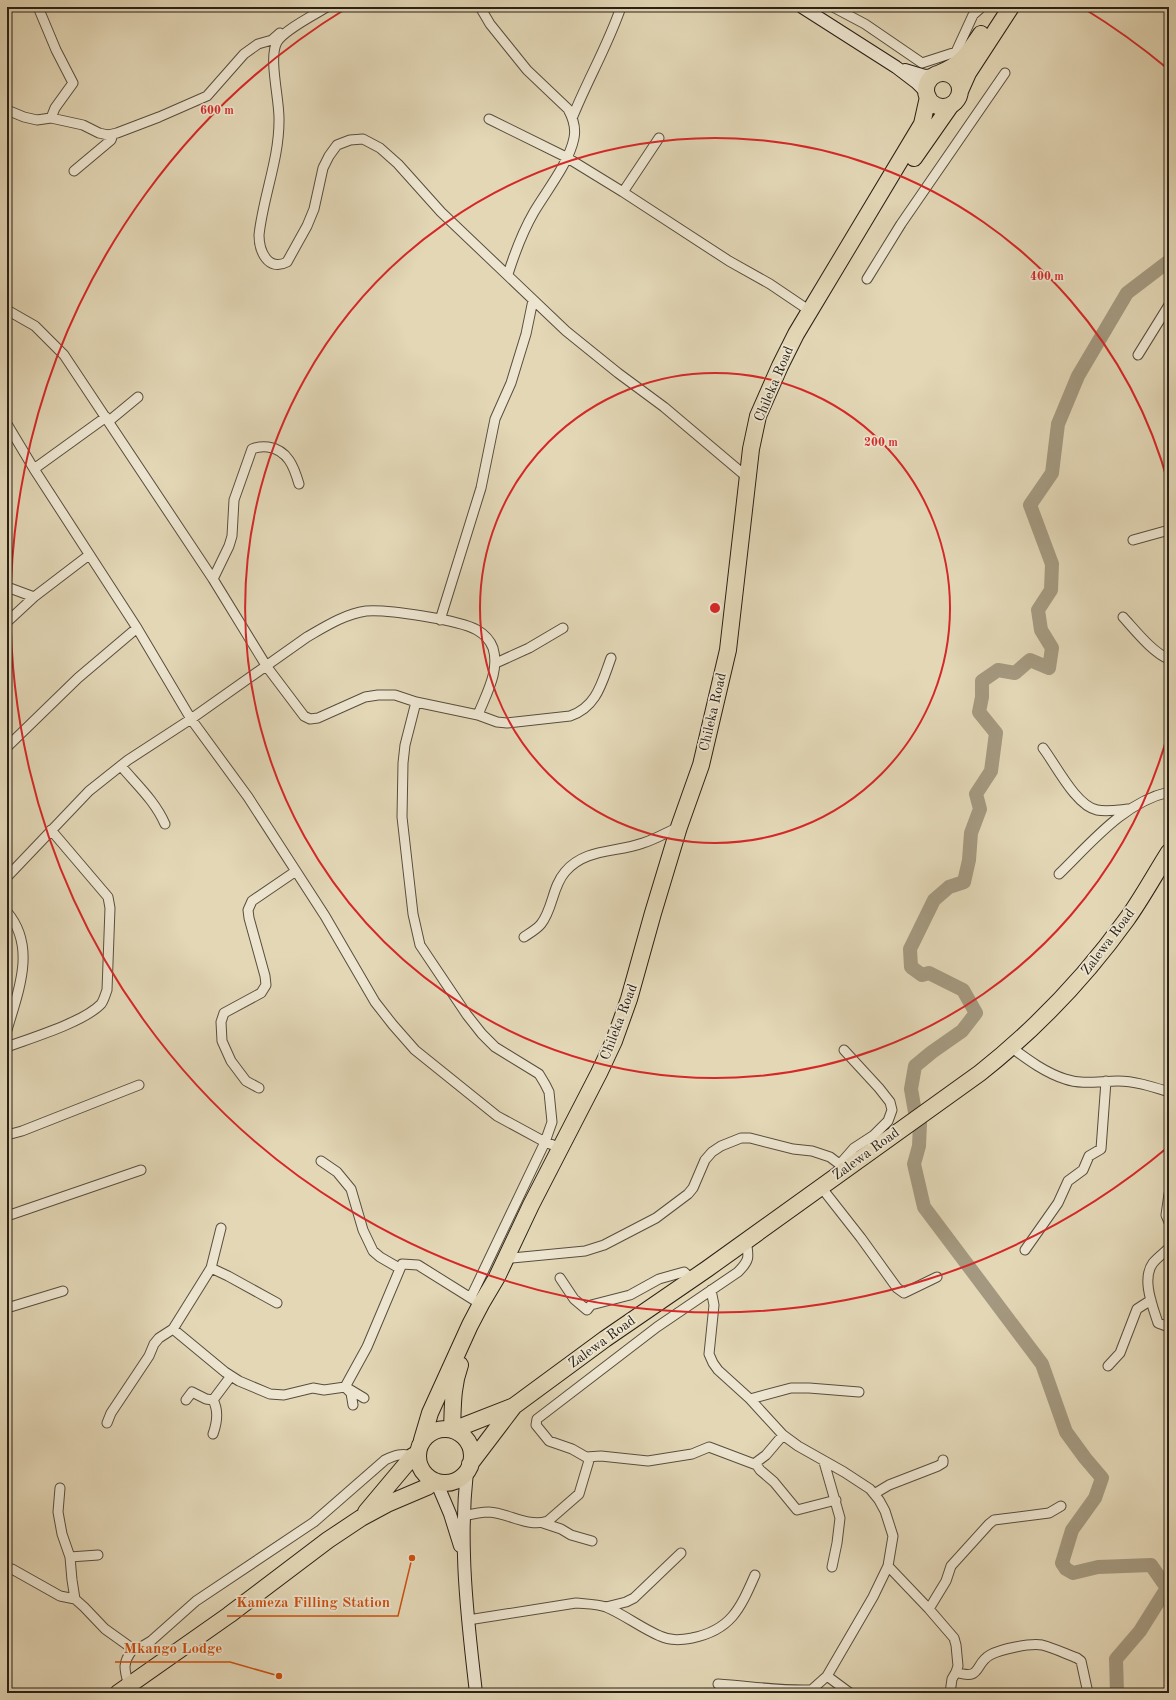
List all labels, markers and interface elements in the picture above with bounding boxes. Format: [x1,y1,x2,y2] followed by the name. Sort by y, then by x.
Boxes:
[200,105,234,117] text: 600 m
[1030,271,1064,283] text: 400 m
[752,344,796,424] street label: Chileka Road
[864,437,898,449] text: 200 m
[708,601,722,615] centre of rings
[697,671,729,753] street label: Chileka Road
[1079,906,1137,978] street label: Zalewa Road
[598,982,640,1062] street label: Chileka Road
[830,1125,902,1183] street label: Zalewa Road
[566,1313,638,1371] street label: Zalewa Road
[227,1589,398,1616] callout: Kameza Filling Station
[236,1596,390,1611] text: Kameza Filling Station
[115,1635,230,1662] callout: Mkango Lodge
[124,1642,222,1657] text: Mkango Lodge

